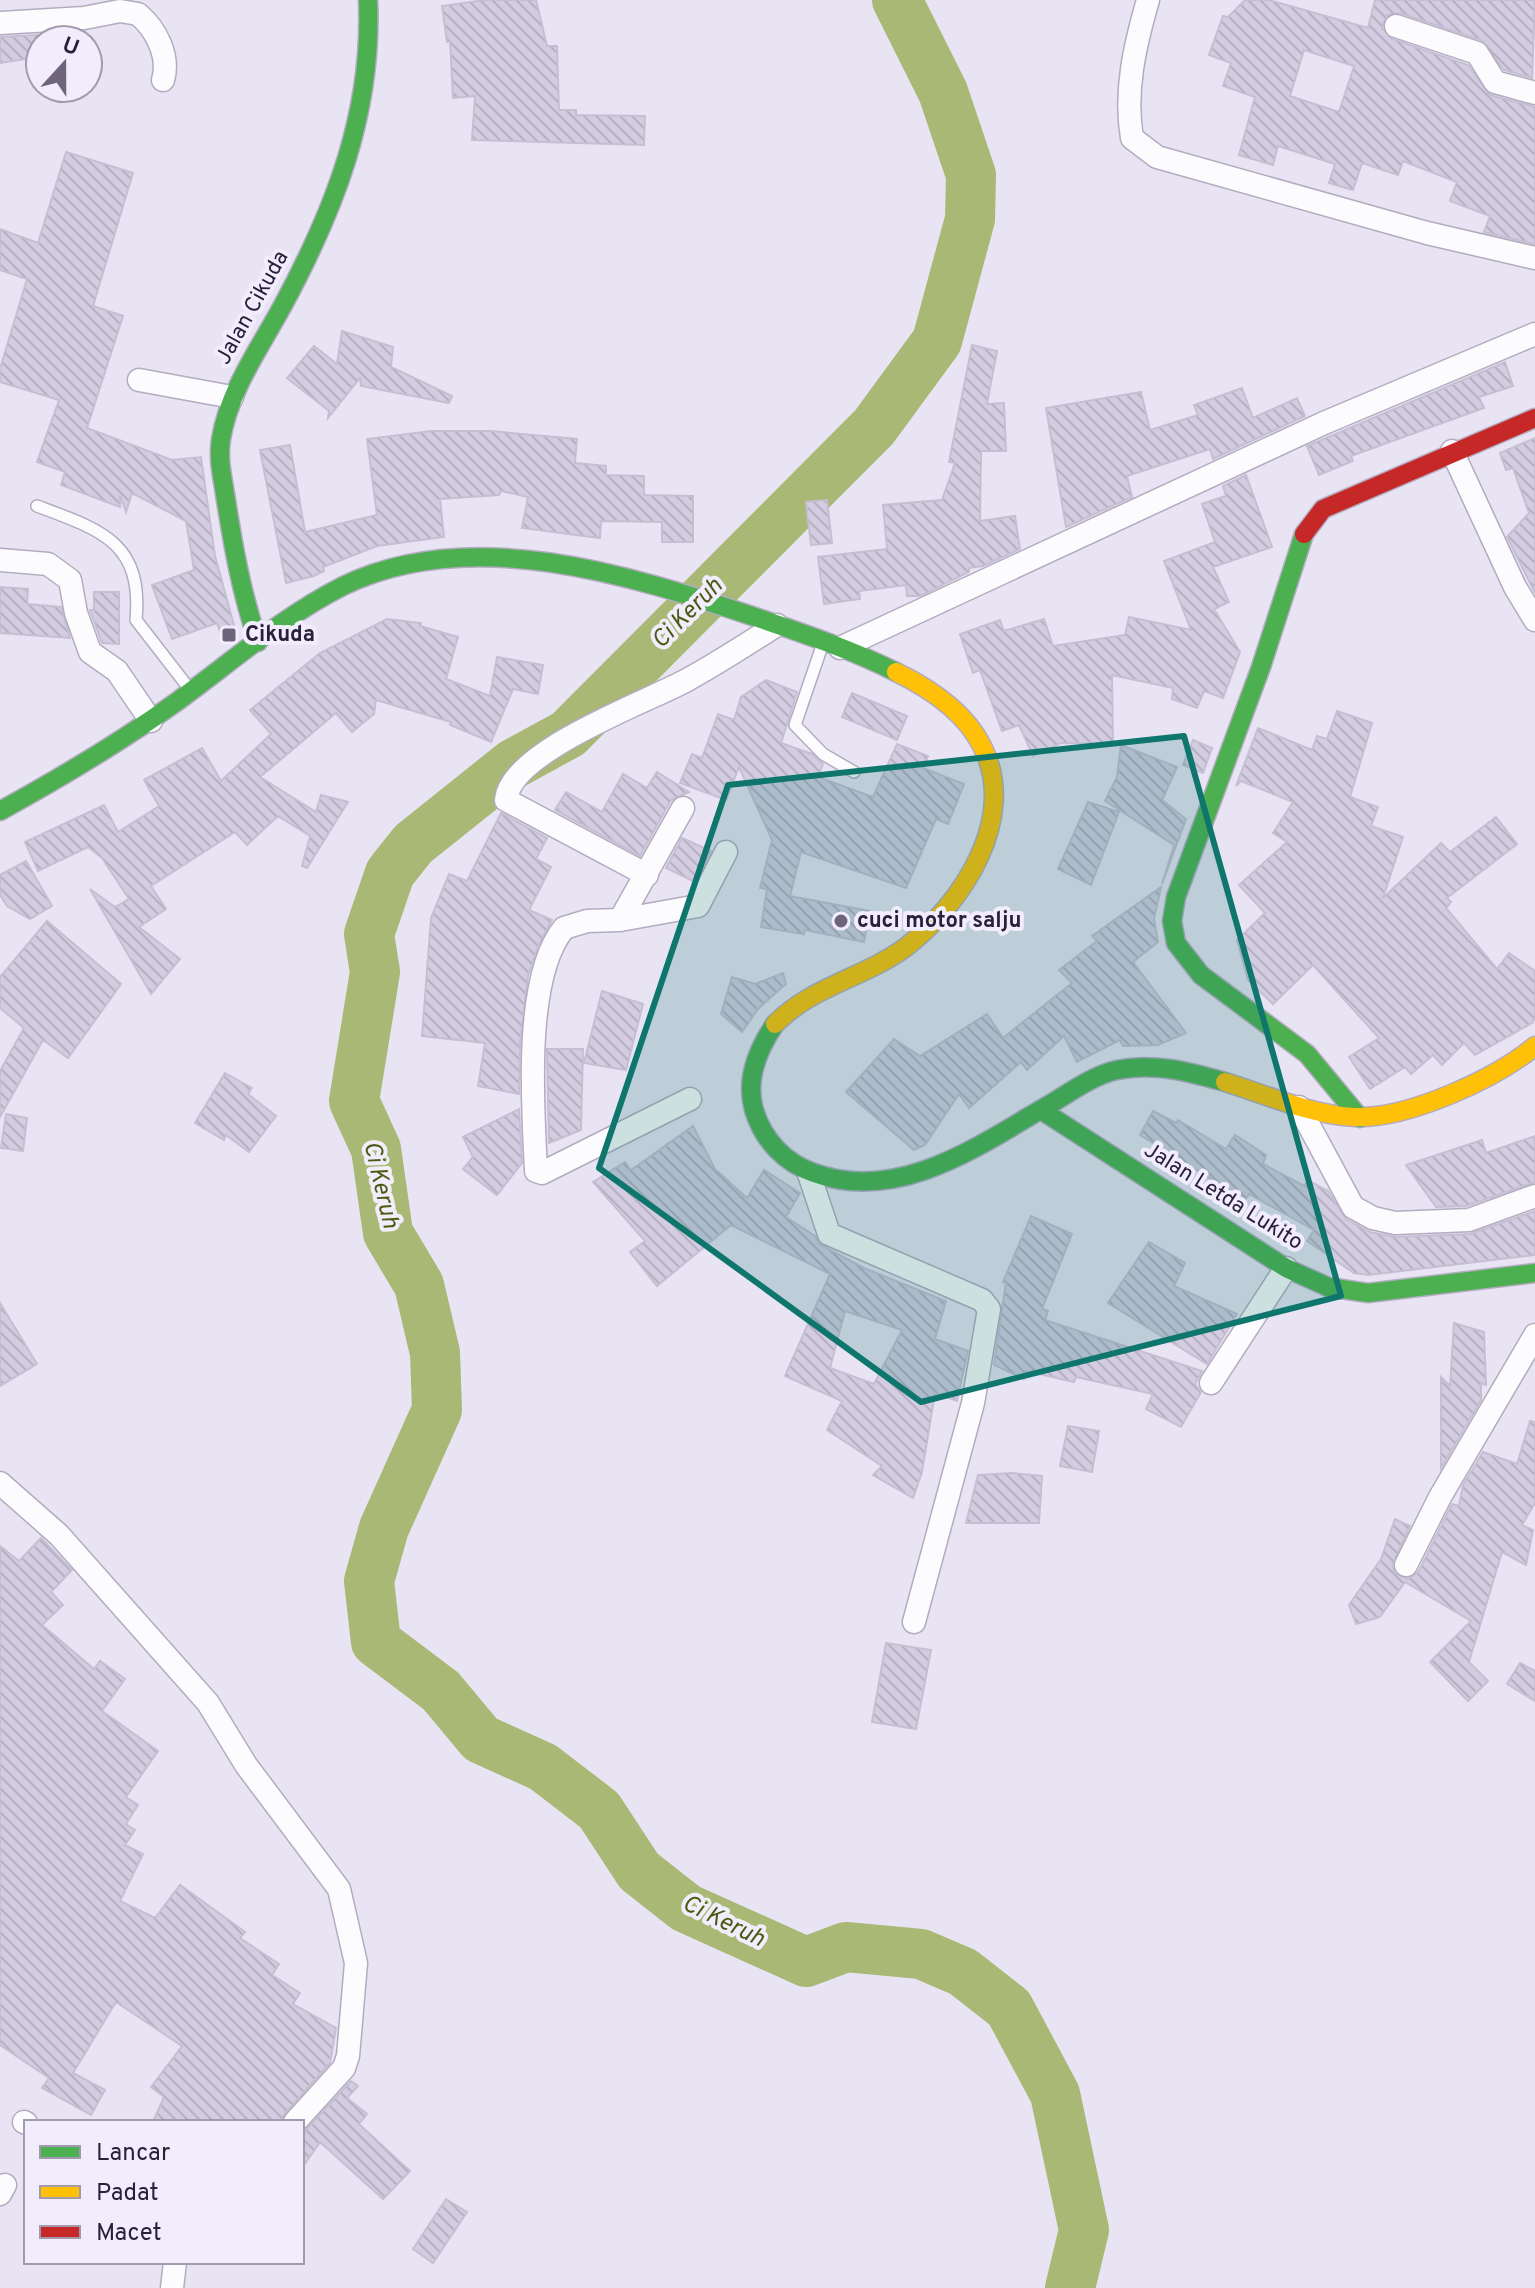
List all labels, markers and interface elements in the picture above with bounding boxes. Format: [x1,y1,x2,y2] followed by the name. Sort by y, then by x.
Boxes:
[24,24,104,104] north arrow
[58,32,82,63] text: U
[211,246,295,370] street label: Jalan Cikuda
[646,572,730,656] water label: Ci Keruh
[245,622,315,649] place label: Cikuda
[220,626,238,644] marker: Cikuda
[857,908,1022,935] place label: cuci motor salju
[832,912,850,930] marker: cuci motor salju
[1139,1137,1307,1257] street label: Jalan Letda Lukito
[355,1139,405,1231] water label: Ci Keruh
[677,1889,769,1955] water label: Ci Keruh
[24,2120,304,2264] legend
[96,2139,170,2169] text: Lancar
[96,2179,158,2209] text: Padat
[96,2219,162,2249] text: Macet

